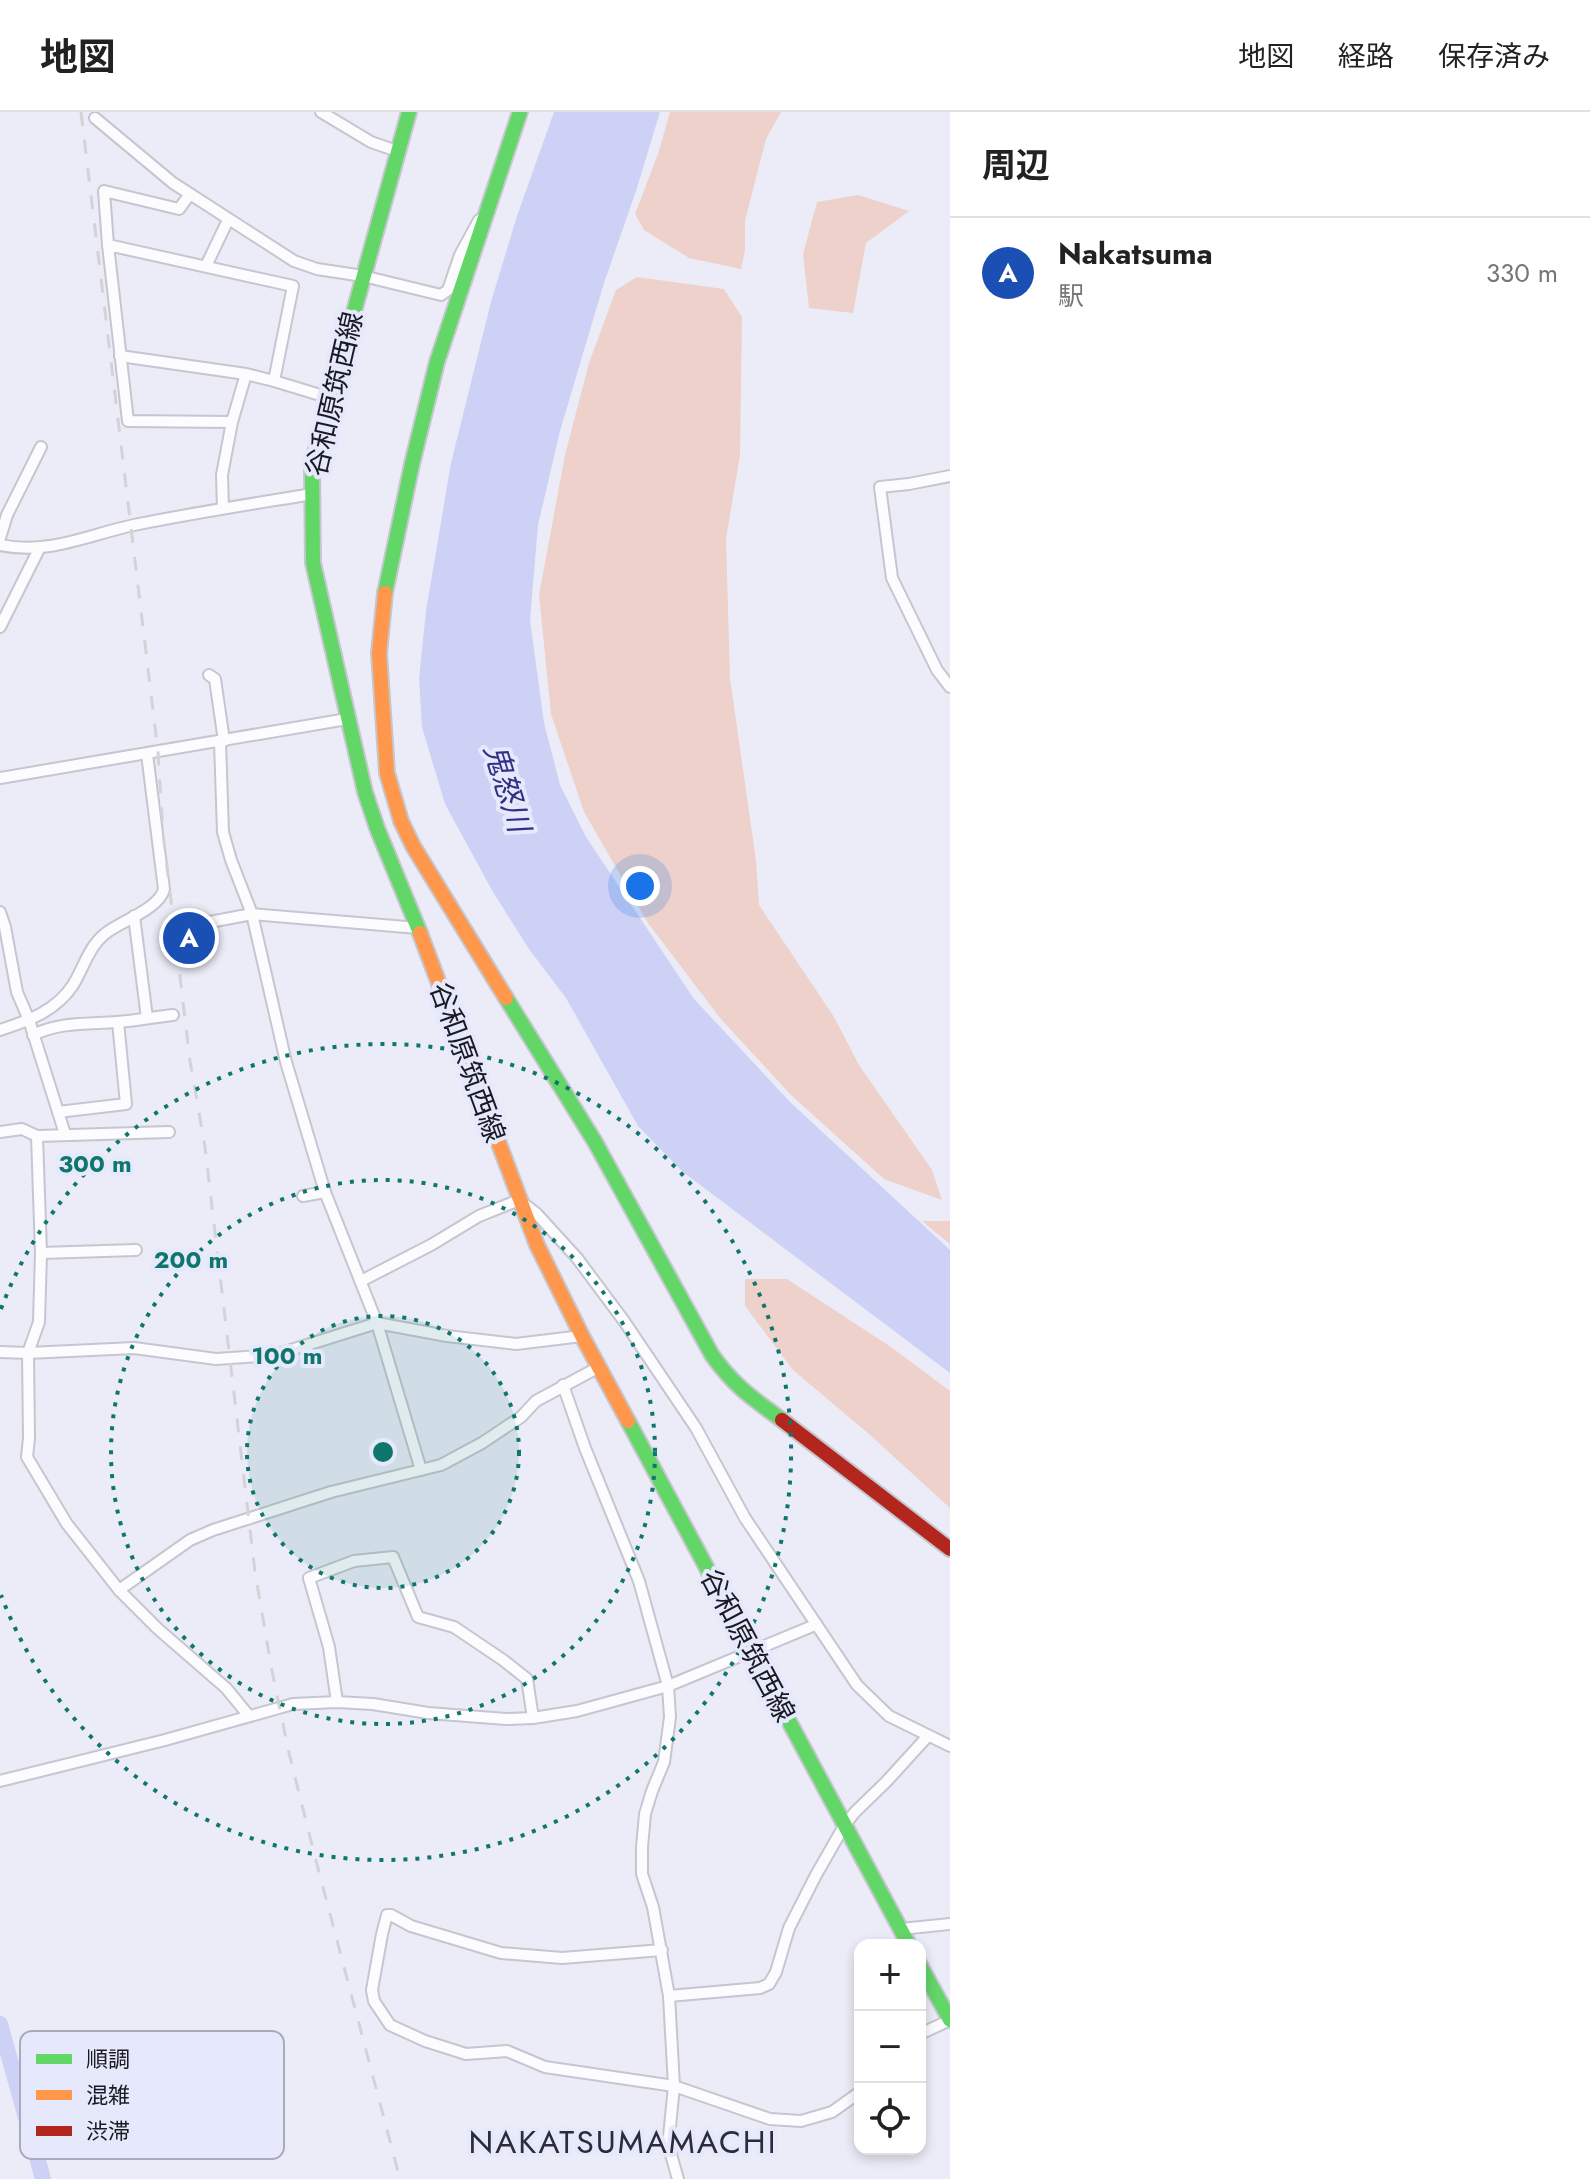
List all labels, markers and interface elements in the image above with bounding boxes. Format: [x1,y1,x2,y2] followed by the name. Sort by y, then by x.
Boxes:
[40,29,116,84] text: 地図
[1238,36,1294,77] text: 地図
[1338,36,1394,77] text: 経路
[1438,36,1550,77] text: 保存済み
[982,141,1050,190] text: 周辺
[1058,232,1213,275] text: Nakatsuma
[998,254,1018,292] text: A
[1486,254,1558,292] text: 330 m
[1058,277,1084,315] text: 駅
[296,308,373,481] street label: 谷和原筑西線
[474,739,542,840] water label: 鬼怒川
[620,866,660,906] your location
[163,908,215,968] pin: A
[420,976,516,1148] street label: 谷和原筑西線
[58,1146,132,1181] text: 300 m
[154,1242,228,1277] text: 200 m
[252,1338,322,1373] text: 100 m
[369,1438,397,1466] centre of rings
[690,1561,805,1729] street label: 谷和原筑西線
[854,1939,926,2155] map controls
[854,1939,926,2011] button: +
[854,2011,926,2083] button: −
[20,2031,284,2159] legend
[86,2043,130,2075] text: 順調
[86,2079,130,2111] text: 混雑
[854,2083,926,2155] button: locate
[86,2115,130,2147] text: 渋滞
[468,2119,778,2165] district label: NAKATSUMAMACHI

